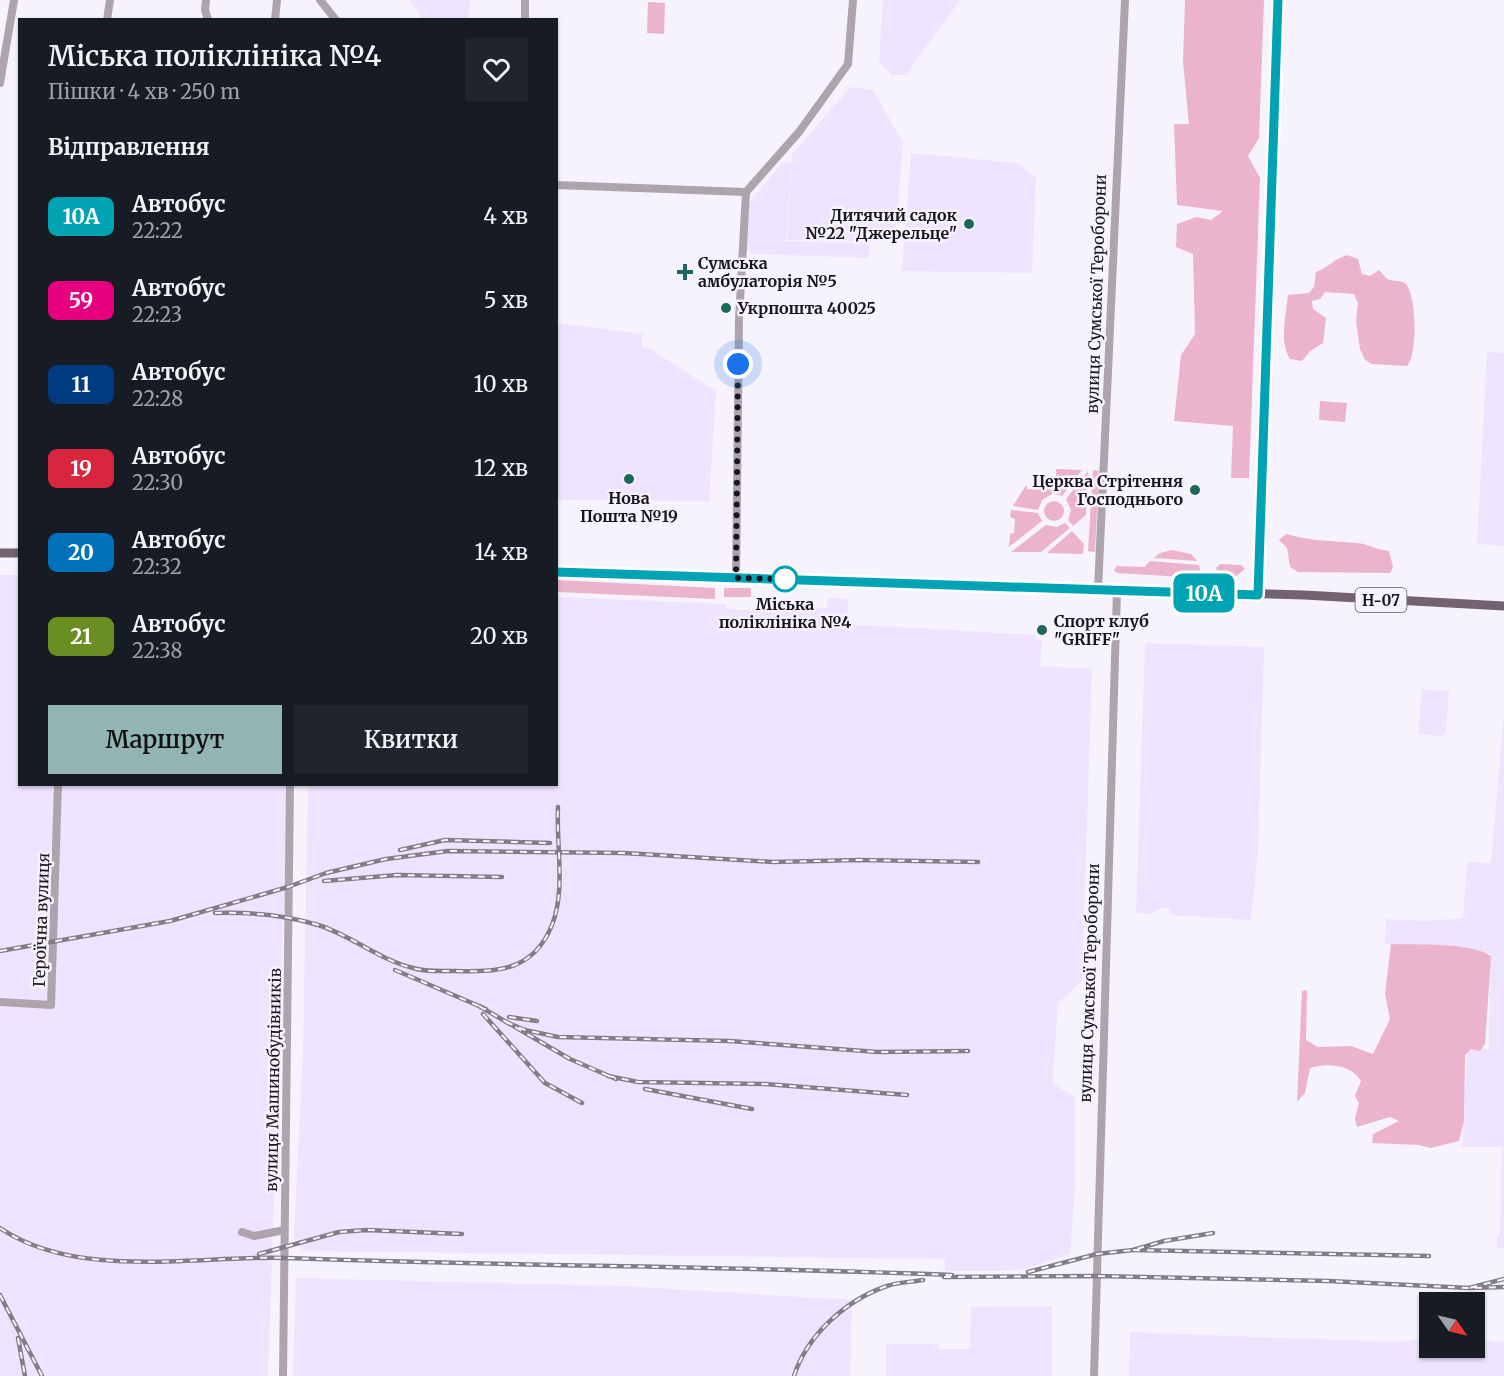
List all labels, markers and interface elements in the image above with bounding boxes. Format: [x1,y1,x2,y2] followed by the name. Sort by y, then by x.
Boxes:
[48,38,382,74] text: Міська поліклініка №4
[465,38,528,101] button: heart
[48,79,240,104] text: Пішки · 4 хв · 250 m
[48,133,210,161] text: Відправлення
[1082,174,1110,414] street label: вулиця Сумської Тероборони
[132,190,225,218] text: Автобус
[483,202,528,230] text: 4 хв
[62,203,100,230] text: 10А
[805,205,957,243] place label: Дитячий садок №22 "Джерельце"
[962,217,976,231] marker: Дитячий садок №22 "Джерельце"
[132,218,183,243] text: 22:22
[698,253,837,291] place label: Сумська амбулаторія №5
[676,263,694,281] marker: Сумська амбулаторія №5
[132,274,225,302] text: Автобус
[484,286,528,314] text: 5 хв
[69,287,93,314] text: 59
[737,298,876,318] place label: Укрпошта 40025
[719,301,733,315] marker: Укрпошта 40025
[132,302,182,327] text: 22:23
[723,349,753,379] your location
[132,358,225,386] text: Автобус
[474,370,528,398] text: 10 хв
[72,371,90,398] text: 11
[132,386,183,411] text: 22:28
[132,442,225,470] text: Автобус
[474,454,528,482] text: 12 хв
[70,455,92,482] text: 19
[132,470,183,495] text: 22:30
[1032,471,1183,509] place label: Церква Стрітення Господнього
[622,472,636,486] marker: Нова Пошта №19
[1188,483,1202,497] marker: Церква Стрітення Господнього
[580,488,678,526] place label: Нова Пошта №19
[132,526,225,554] text: Автобус
[474,538,528,566] text: 14 хв
[68,539,94,566] text: 20
[132,554,182,579] text: 22:32
[772,566,798,592] marker: Міська поліклініка №4
[1170,574,1238,612] line badge: 10А
[1185,580,1223,607] text: 10А
[1356,588,1406,612] road number: Н-07
[719,594,851,632] place label: Міська поліклініка №4
[132,610,225,638] text: Автобус
[1054,611,1149,649] place label: Спорт клуб "GRIFF"
[470,622,528,650] text: 20 хв
[70,623,92,650] text: 21
[1035,623,1049,637] marker: Спорт клуб "GRIFF"
[132,638,182,663] text: 22:38
[48,705,282,774] button: Маршрут
[294,705,528,774] button: Квитки
[29,852,53,988] street label: Героїчна вулиця
[1075,863,1103,1103] street label: вулиця Сумської Тероборони
[261,968,285,1192] street label: вулиця Машинобудівників
[1419,1292,1485,1358] north arrow
[1419,1292,1485,1358] map controls

